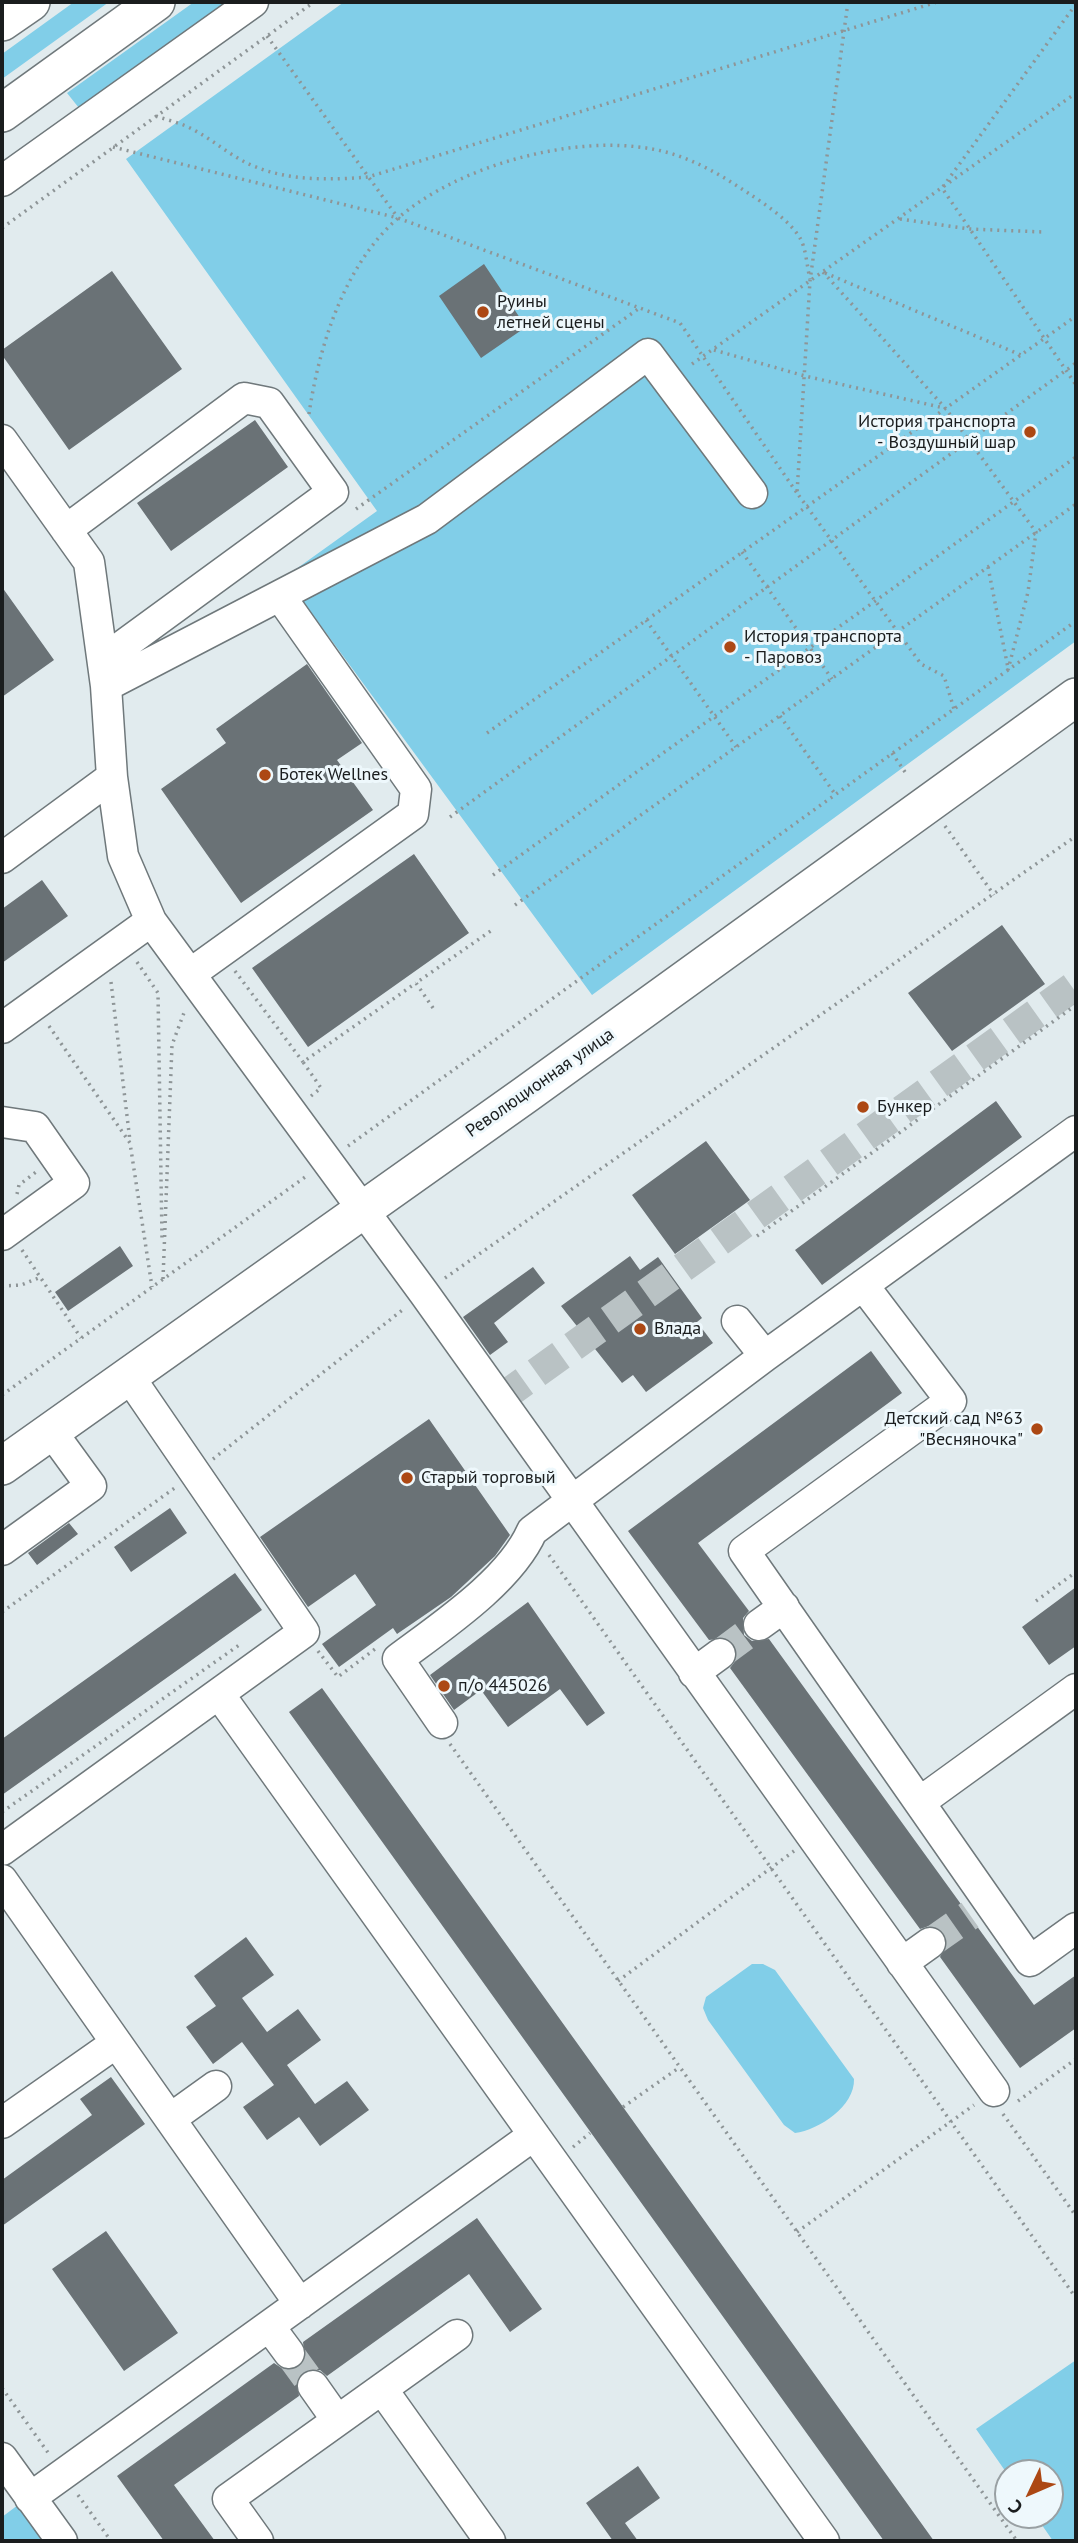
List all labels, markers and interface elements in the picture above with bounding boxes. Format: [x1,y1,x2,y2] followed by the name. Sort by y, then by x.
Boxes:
[497,291,605,334] place label: Руины летней сцены
[475,304,491,320] marker: Руины летней сцены
[858,411,1016,453] place label: История транспорта - Воздушный шар
[1022,424,1038,440] marker: История транспорта - Воздушный шар
[744,626,902,668] place label: История транспорта - Паровоз
[722,639,738,655] marker: История транспорта - Паровоз
[279,764,388,786] place label: Ботек Wellnes
[257,767,273,783] marker: Ботек Wellnes
[462,1024,618,1142] street label: Революционная улица
[877,1096,932,1118] place label: Бункер
[855,1099,871,1115] marker: Бункер
[654,1318,701,1340] place label: Влада
[632,1321,648,1337] marker: Влада
[885,1408,1023,1450] place label: Детский сад №63 "Весняночка"
[1029,1421,1045,1437] marker: Детский сад №63 "Весняночка"
[421,1467,555,1489] place label: Старый торговый
[399,1470,415,1486] marker: Старый торговый
[458,1675,547,1697] place label: п/о 445026
[436,1678,452,1694] marker: п/о 445026
[994,2459,1064,2529] north arrow
[1003,2495,1028,2519] text: С

